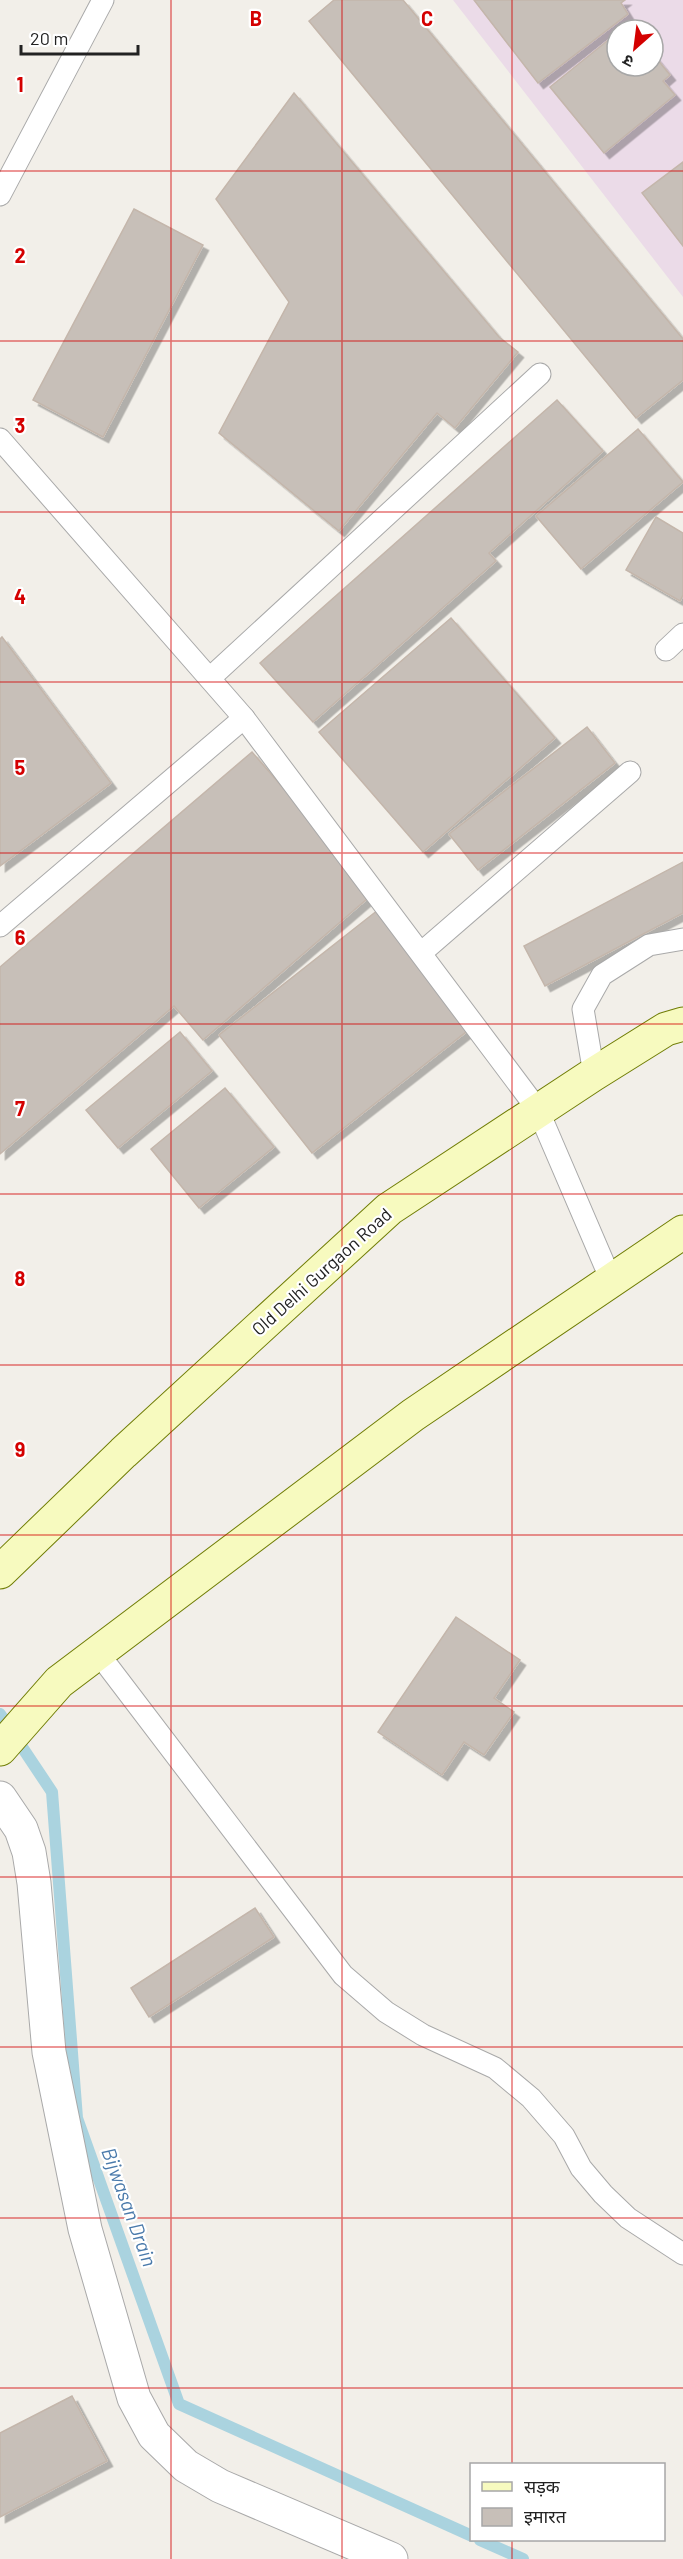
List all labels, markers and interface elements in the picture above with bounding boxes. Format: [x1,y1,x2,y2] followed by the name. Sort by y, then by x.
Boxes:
[250,6,262,30] text: B
[421,6,433,30] text: C
[21,18,138,56] scale bar
[605,18,665,78] north arrow
[30,27,68,49] text: 20 m
[619,51,636,72] text: उ
[16,72,24,96] text: 1
[14,243,26,267] text: 2
[15,413,25,437] text: 3
[14,584,26,608] text: 4
[15,755,26,779] text: 5
[15,925,26,949] text: 6
[15,1096,25,1120] text: 7
[247,1203,396,1340] street label: Old Delhi Gurgaon Road
[15,1266,26,1290] text: 8
[15,1437,25,1461] text: 9
[97,2144,163,2270] water label: Bijwasan Drain
[470,2463,665,2541] legend
[524,2475,561,2497] text: सड़क
[524,2505,567,2527] text: इमारत

